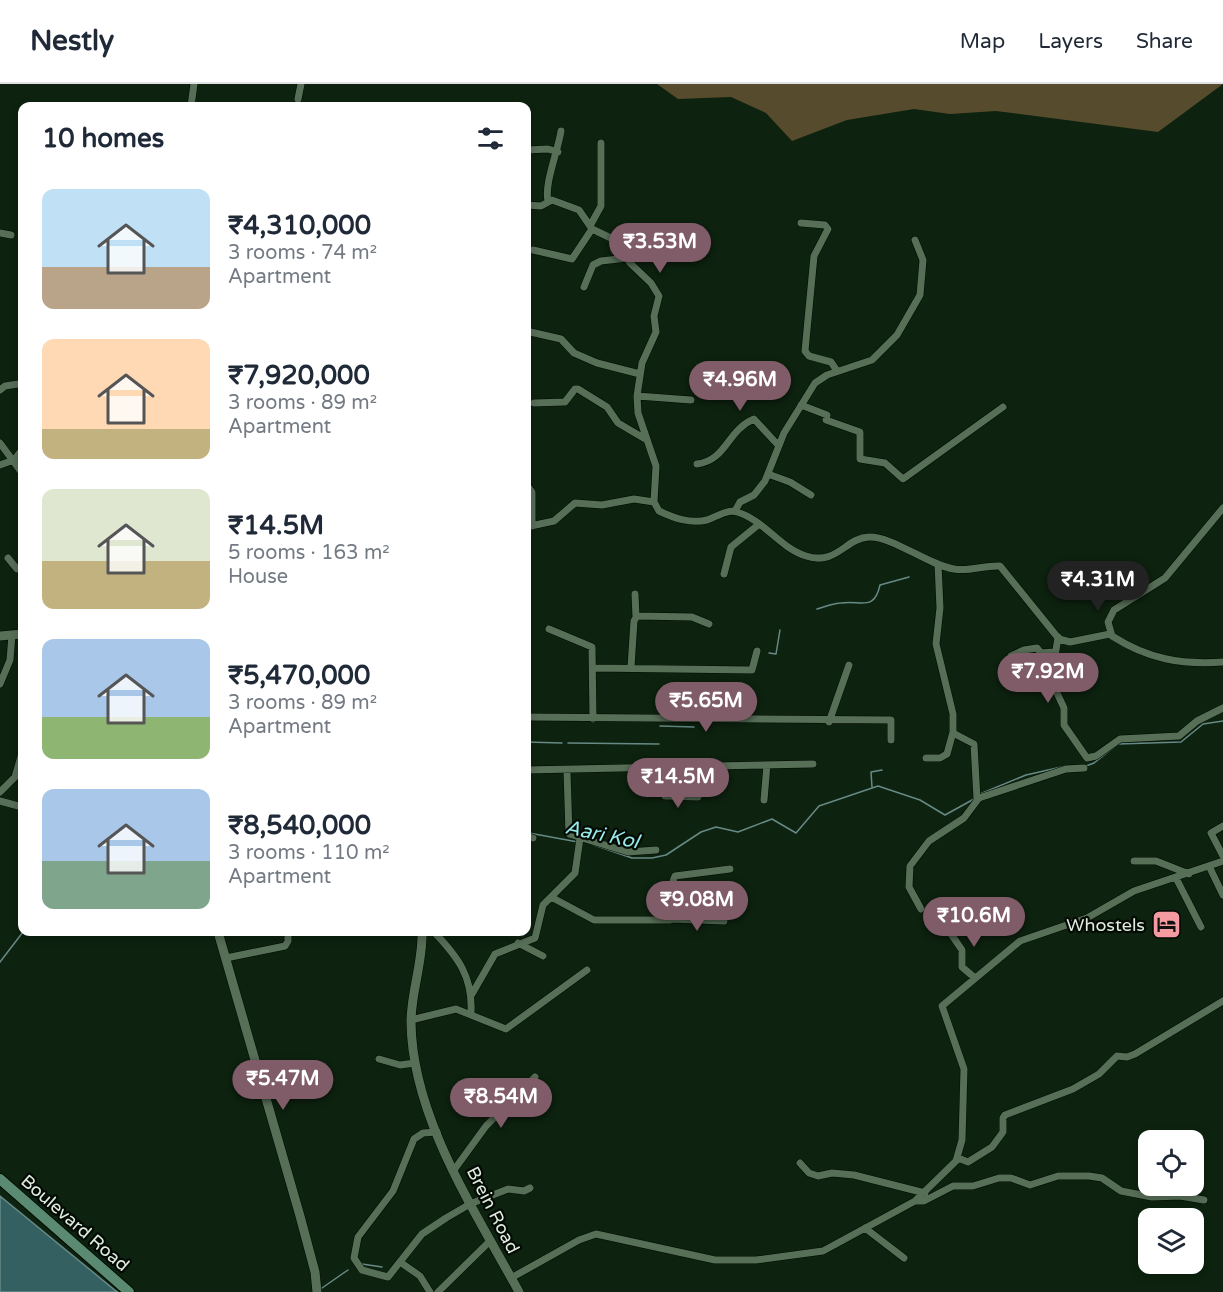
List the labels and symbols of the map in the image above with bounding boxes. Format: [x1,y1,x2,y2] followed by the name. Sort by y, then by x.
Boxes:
[611,223,709,274] pin: ₹3.53M
[691,361,789,412] pin: ₹4.96M
[1049,561,1147,612] pin: ₹4.31M
[999,653,1097,704] pin: ₹7.92M
[657,682,755,733] pin: ₹5.65M
[629,758,727,809] pin: ₹14.5M
[563,816,643,855] water label: Aari Kol
[648,881,746,932] pin: ₹9.08M
[925,897,1023,948] pin: ₹10.6M
[1150,909,1182,941] hotel icon: Whostels
[1066,914,1145,936] place label: Whostels
[234,1060,332,1111] pin: ₹5.47M
[452,1078,550,1129] pin: ₹8.54M
[462,1163,524,1257] street label: Brein Road
[16,1170,134,1276] street label: Boulevard Road

